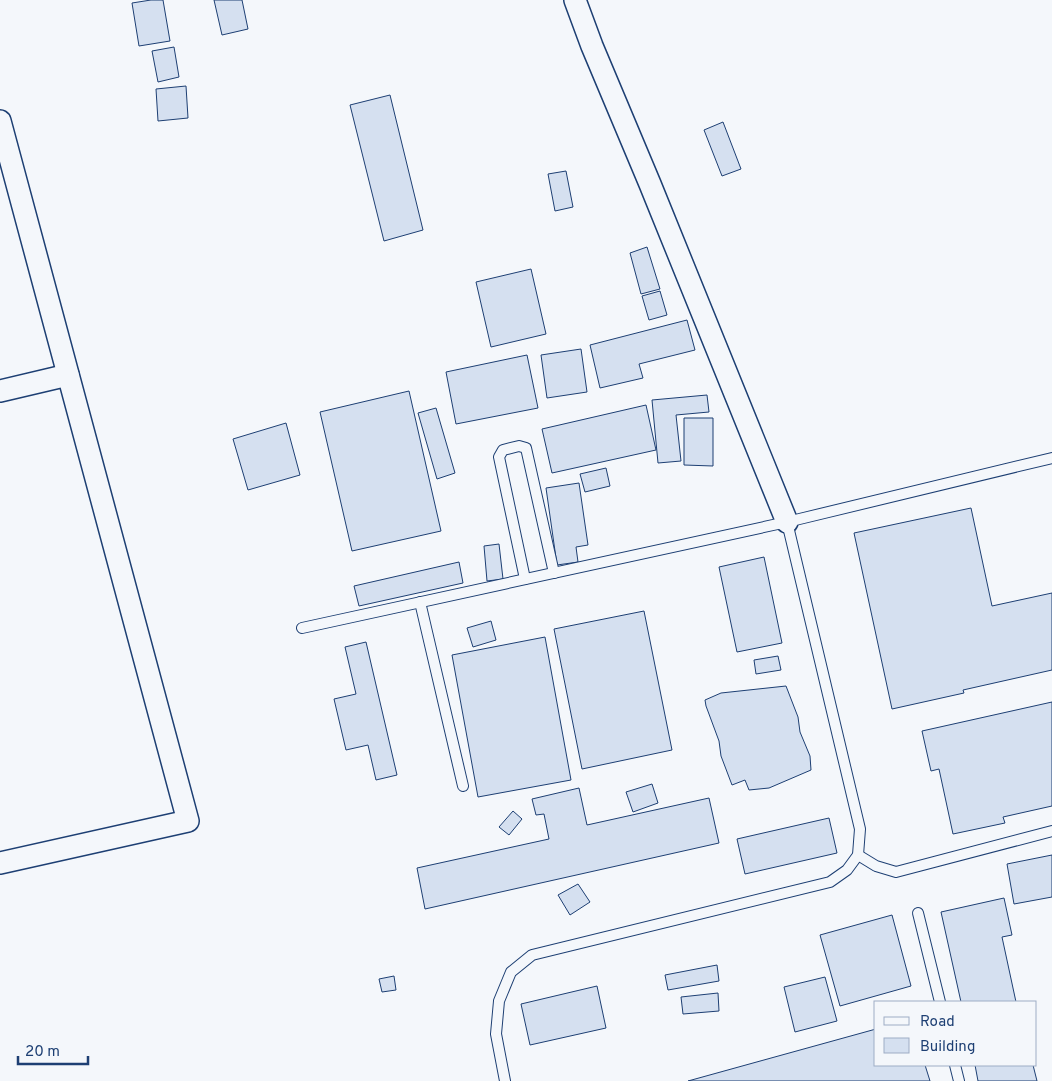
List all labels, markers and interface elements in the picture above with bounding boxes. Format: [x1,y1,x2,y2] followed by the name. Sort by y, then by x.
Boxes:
[874,1001,1037,1066] legend
[920,1013,955,1032] text: Road
[18,1034,88,1066] scale bar
[920,1038,975,1057] text: Building
[25,1043,60,1062] text: 20 m

